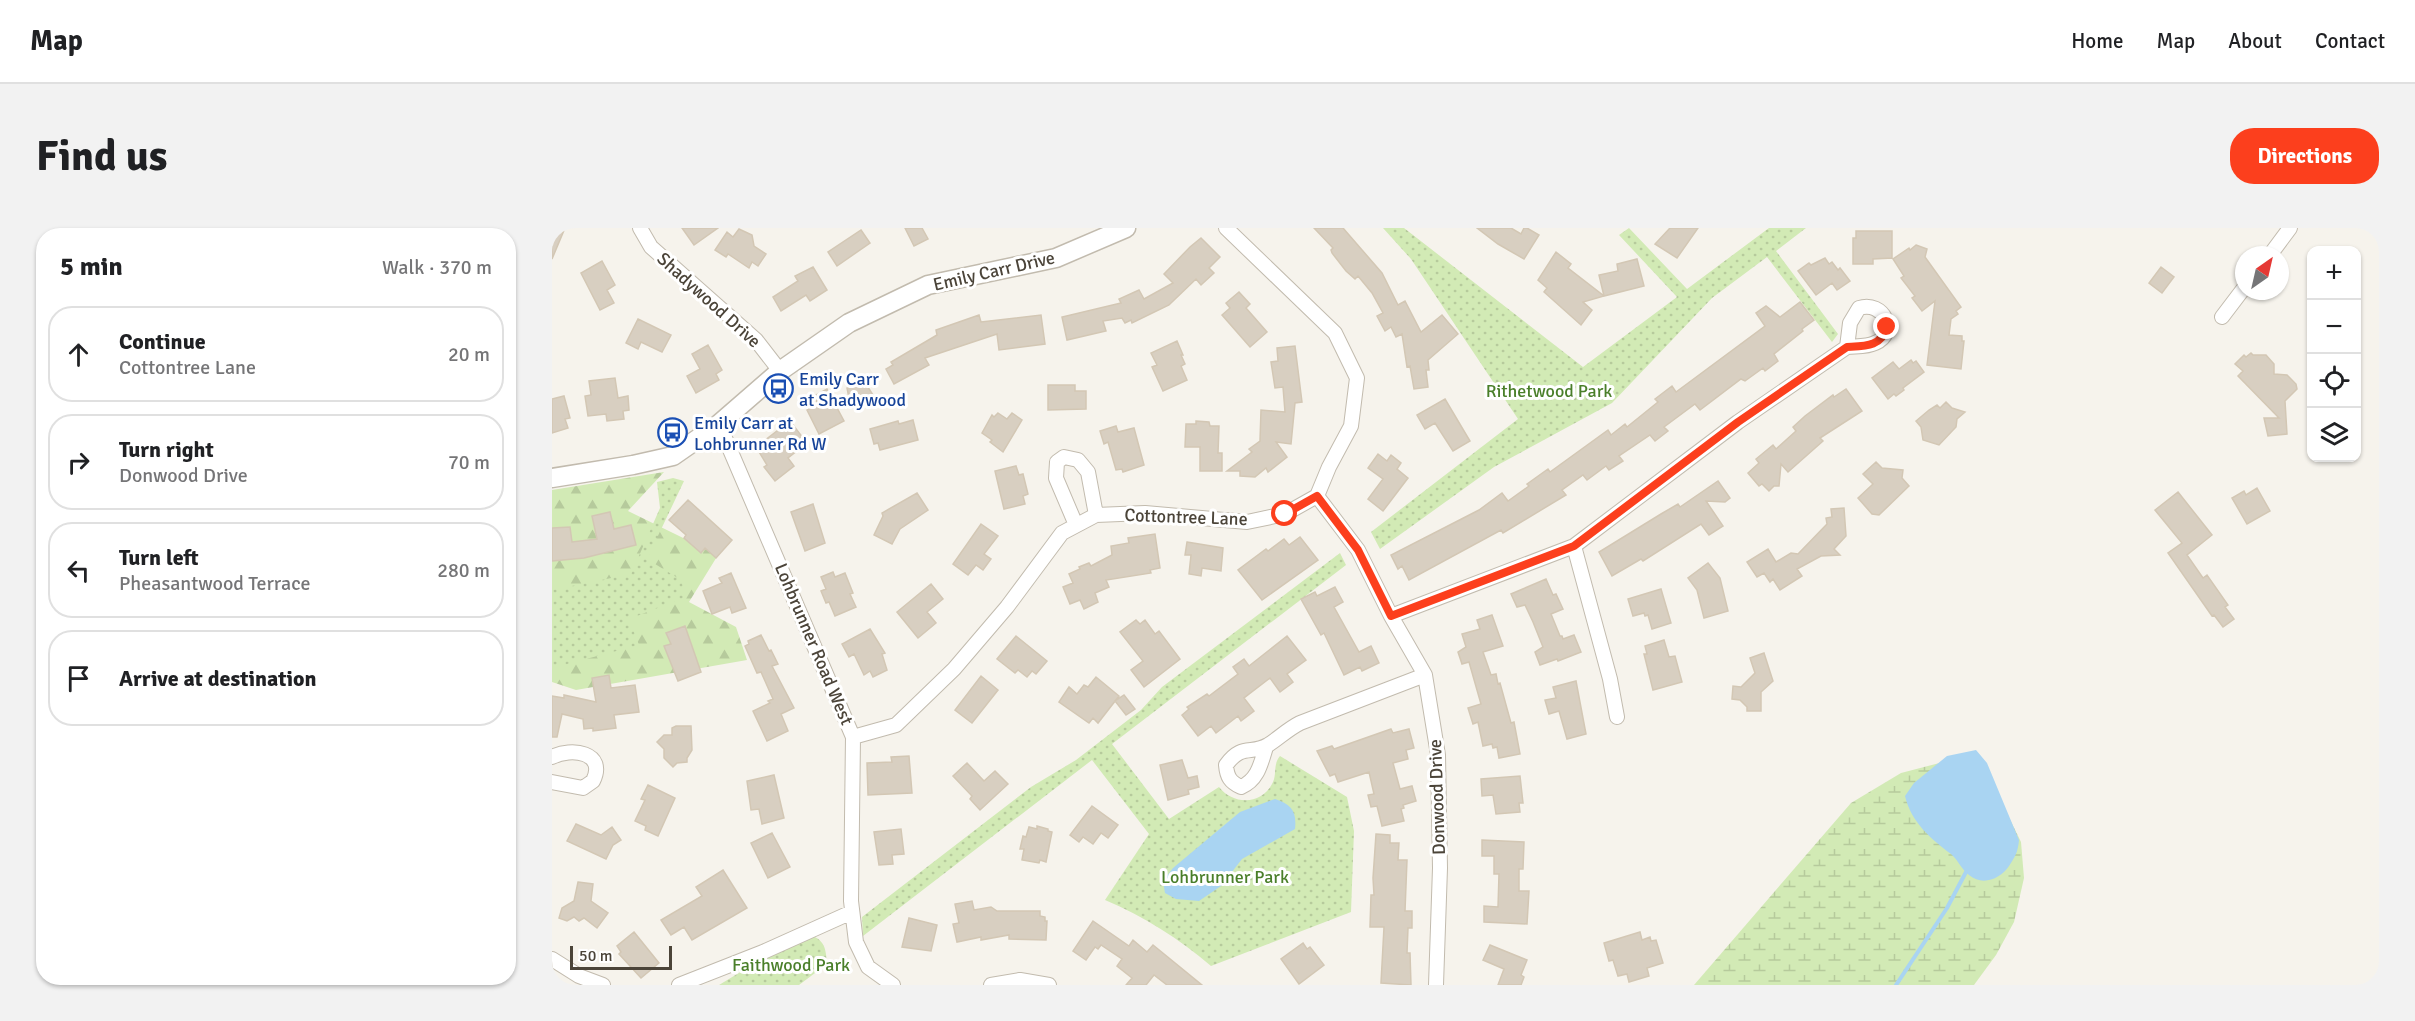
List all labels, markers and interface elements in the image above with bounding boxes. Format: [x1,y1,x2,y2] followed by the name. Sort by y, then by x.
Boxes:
[30,24,83,58] text: Map
[2071,28,2124,54] text: Home
[2157,28,2195,54] text: Map
[2228,28,2282,54] text: About
[2315,28,2385,54] text: Contact
[2230,128,2379,184] button: Directions
[36,131,167,182] text: Find us
[931,246,1057,296] street label: Emily Carr Drive
[2235,246,2289,300] north arrow
[2307,246,2361,462] map controls
[2307,246,2361,300] button: +
[653,248,765,352] street label: Shadywood Drive
[60,251,123,283] text: 5 min
[382,255,492,280] text: Walk · 370 m
[2307,300,2361,354] button: −
[1873,313,1899,339] route end
[119,328,206,355] text: Continue
[62,338,95,371] icon: ahead
[448,342,490,367] text: 20 m
[2307,354,2361,408] button: locate
[119,355,256,380] text: Cottontree Lane
[799,368,906,411] place label: Emily Carr at Shadywood
[762,373,794,405] bus stop icon: Emily Carr at Shadywood
[1486,380,1612,402] park label: Rithetwood Park
[2307,408,2361,462] button: layers
[694,412,827,455] place label: Emily Carr at Lohbrunner Rd W
[657,417,689,449] bus stop icon: Emily Carr at Lohbrunner Rd W
[119,436,214,463] text: Turn right
[62,446,95,479] icon: right
[448,450,490,475] text: 70 m
[119,463,248,488] text: Donwood Drive
[1271,500,1297,526] route start
[1124,504,1248,530] street label: Cottontree Lane
[119,544,199,571] text: Turn left
[62,554,95,587] icon: left
[437,558,490,583] text: 280 m
[770,560,858,728] street label: Lohbrunner Road West
[119,571,310,596] text: Pheasantwood Terrace
[62,662,95,695] icon: arrive
[119,665,316,692] text: Arrive at destination
[1424,739,1450,855] street label: Donwood Drive
[1161,866,1289,888] park label: Lohbrunner Park
[570,943,672,970] scale bar
[579,946,613,966] text: 50 m
[732,954,850,976] park label: Faithwood Park

